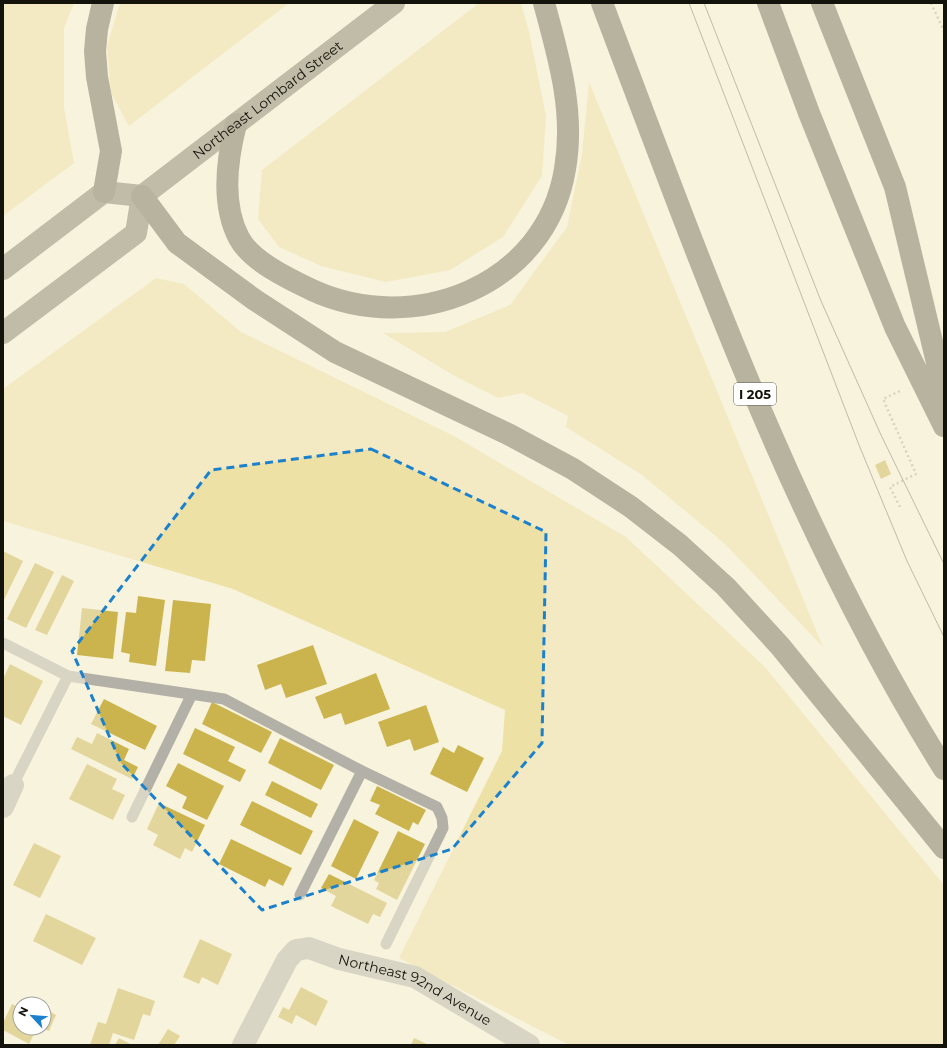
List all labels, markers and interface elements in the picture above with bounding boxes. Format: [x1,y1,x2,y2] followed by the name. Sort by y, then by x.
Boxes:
[189,36,346,163] street label: Northeast Lombard Street
[734,383,776,405] road number: I 205
[337,950,495,1030] street label: Northeast 92nd Avenue
[12,996,52,1036] north arrow
[15,1005,31,1019] text: N

